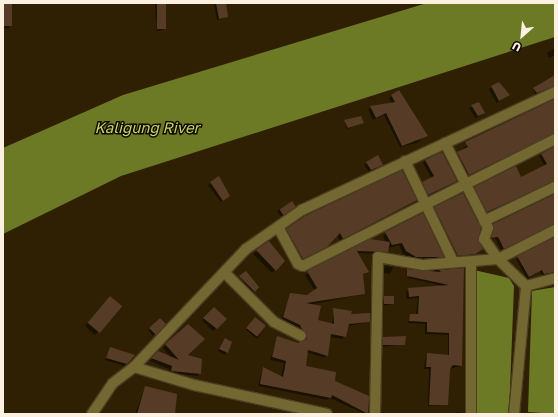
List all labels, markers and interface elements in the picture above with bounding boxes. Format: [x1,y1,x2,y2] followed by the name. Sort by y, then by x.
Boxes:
[502,16,542,56] north arrow
[510,40,523,55] text: U
[95,119,199,137] water label: Kaligung River

